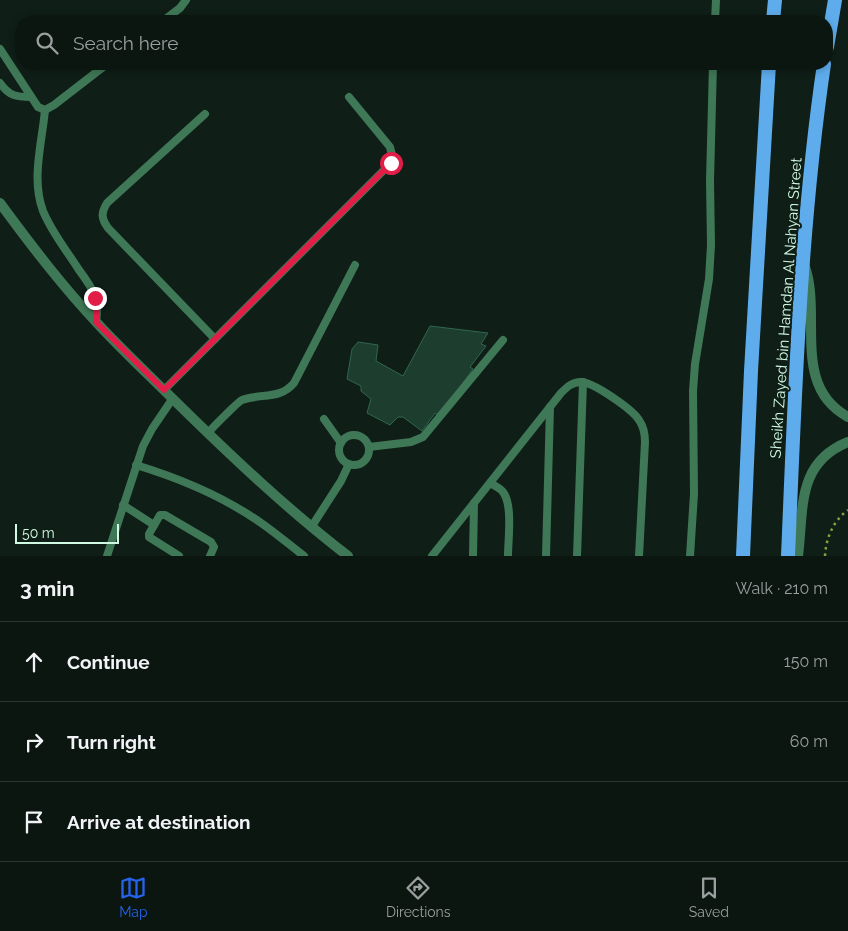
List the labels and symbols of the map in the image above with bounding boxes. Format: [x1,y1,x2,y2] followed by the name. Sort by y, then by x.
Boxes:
[380,152,403,175] route start
[767,157,805,459] street label: Sheikh Zayed bin Hamdan Al Nahyan Street
[84,287,107,310] route end
[15,521,119,544] scale bar

